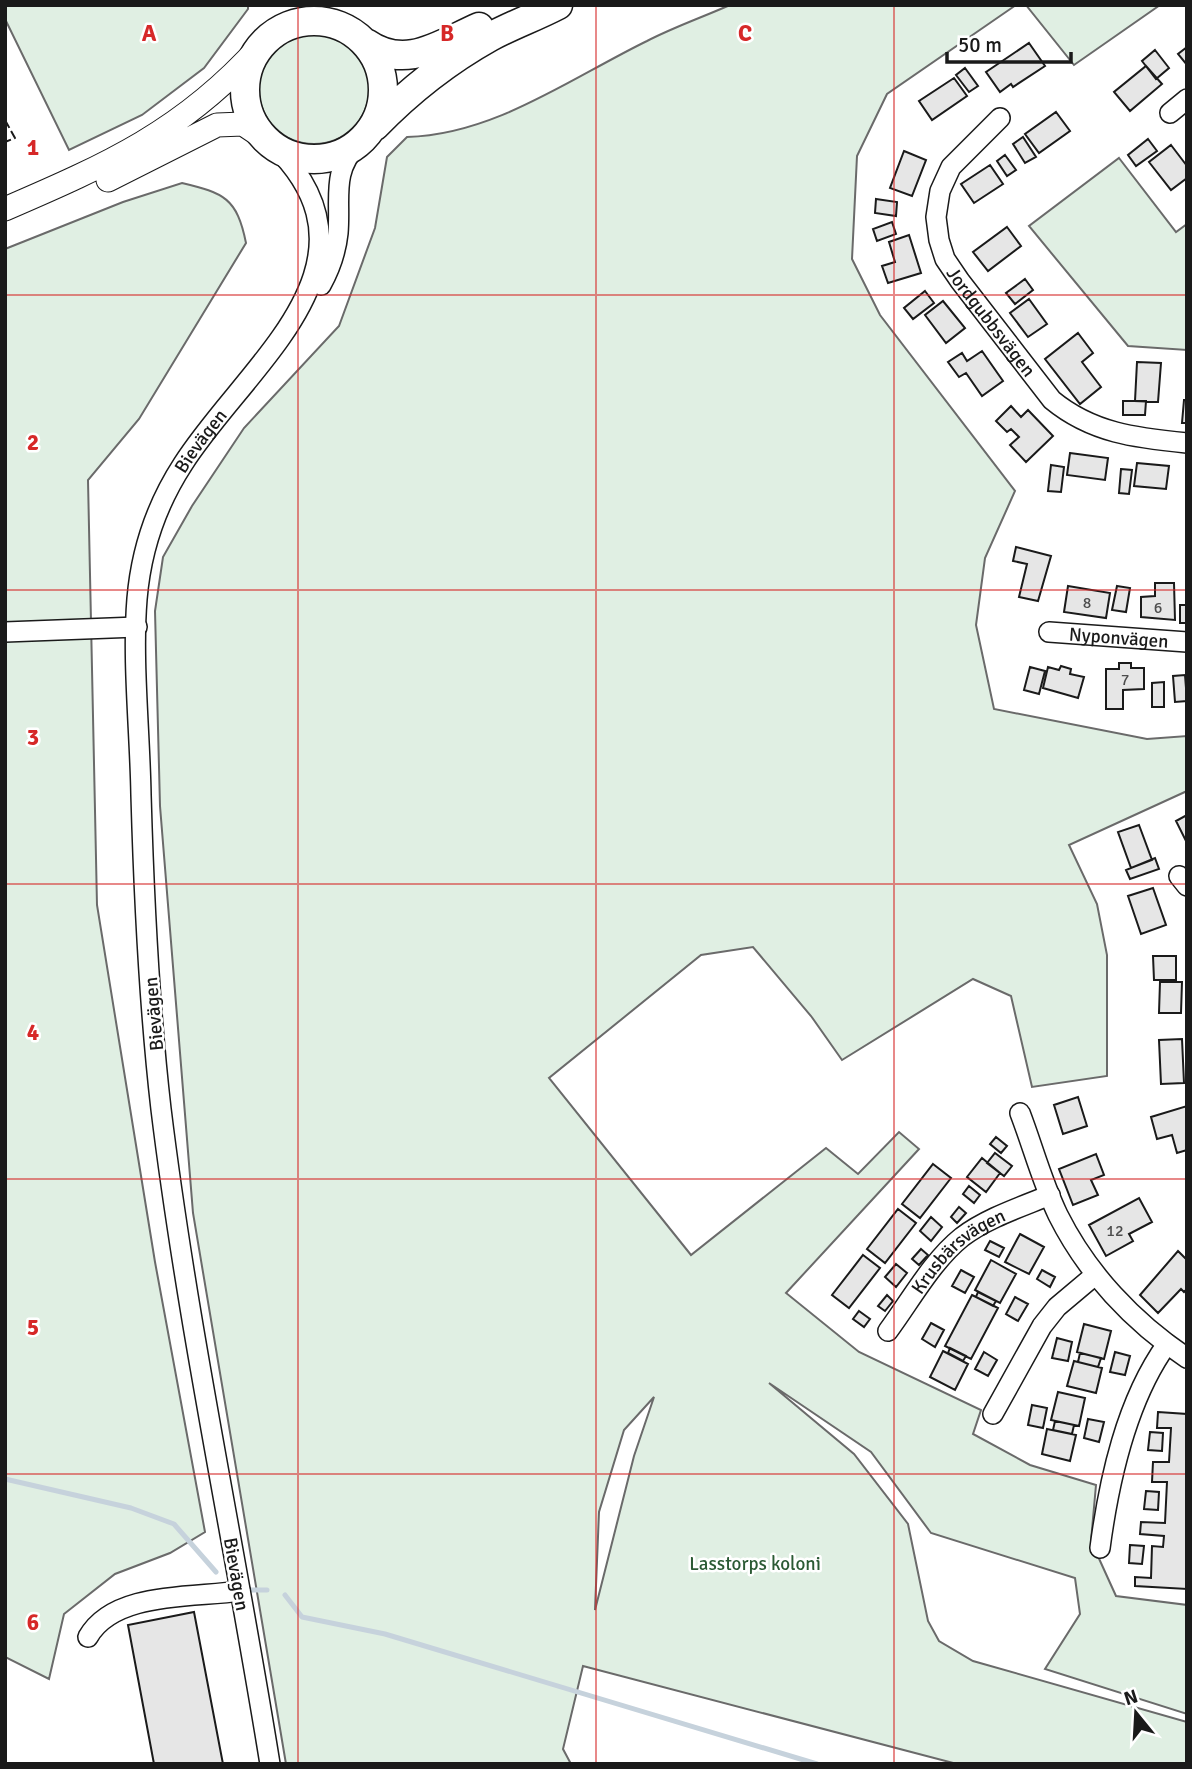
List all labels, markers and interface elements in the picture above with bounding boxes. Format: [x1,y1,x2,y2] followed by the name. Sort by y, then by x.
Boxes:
[142,19,157,48] text: A
[440,19,454,48] text: B
[738,19,752,48] text: C
[947,21,1071,65] scale bar
[958,32,1002,58] text: 50 m
[27,133,39,162] text: 1
[941,263,1041,382] street label: Jordgubbsvägen
[169,404,232,478] street label: Bievägen
[27,428,39,457] text: 2
[1083,593,1091,613] house number: 8
[1154,598,1162,618] house number: 6
[1068,622,1169,654] street label: Nyponvägen
[1121,670,1129,690] house number: 7
[27,723,39,752] text: 3
[139,976,169,1052] street label: Bievägen
[27,1018,39,1047] text: 4
[906,1204,1009,1299] street label: Krusbärsvägen
[1106,1221,1124,1241] house number: 12
[27,1313,39,1342] text: 5
[218,1536,254,1613] street label: Bievägen
[689,1552,821,1576] park label: Lasstorps koloni
[27,1608,39,1637] text: 6
[1101,1678,1171,1748] north arrow
[1121,1684,1141,1711] text: N

